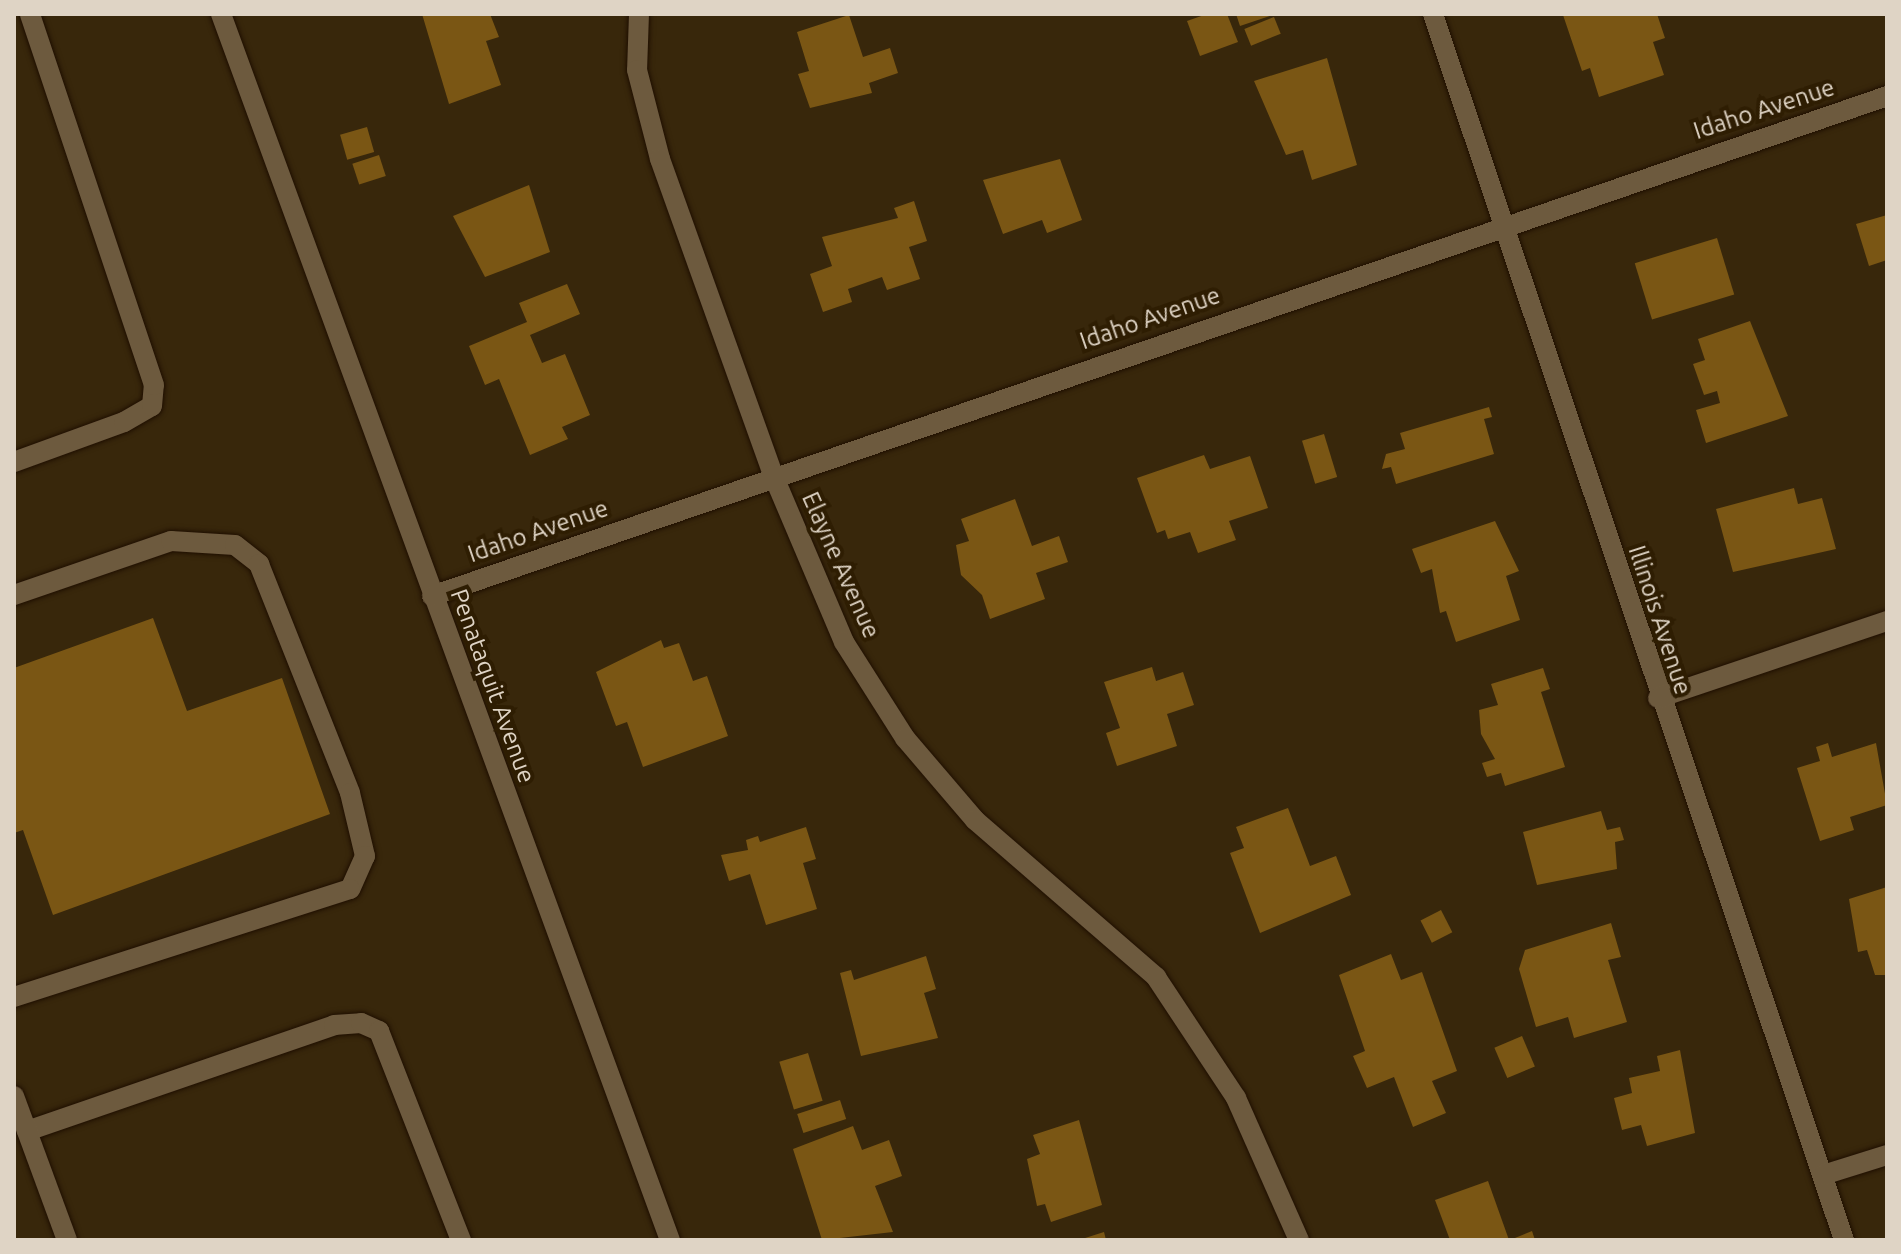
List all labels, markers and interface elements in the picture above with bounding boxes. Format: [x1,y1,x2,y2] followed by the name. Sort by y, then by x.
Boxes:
[1690,73,1838,145] street label: Idaho Avenue
[1076,281,1224,355] street label: Idaho Avenue
[796,487,886,643] street label: Elayne Avenue
[464,494,612,568] street label: Idaho Avenue
[1622,542,1698,698] street label: Illinois Avenue
[445,585,541,787] street label: Penataquit Avenue

